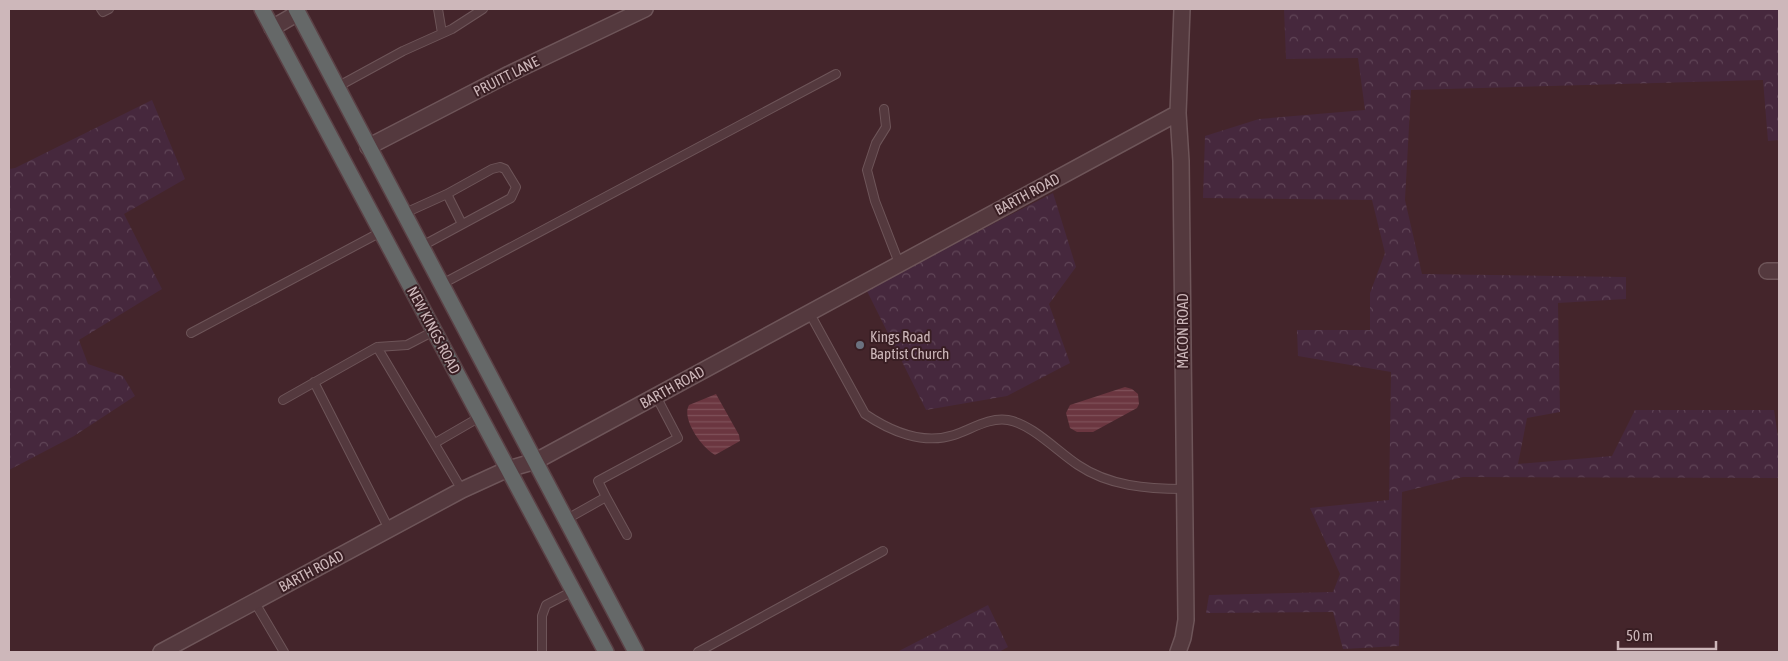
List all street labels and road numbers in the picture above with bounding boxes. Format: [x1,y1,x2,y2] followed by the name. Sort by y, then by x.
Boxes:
[470,52,542,100] street label: PRUITT LANE
[992,170,1062,218] street label: BARTH ROAD
[404,283,464,377] street label: NEW KINGS ROAD
[1174,293,1191,369] street label: MACON ROAD
[637,362,707,412] street label: BARTH ROAD
[276,547,346,595] street label: BARTH ROAD

